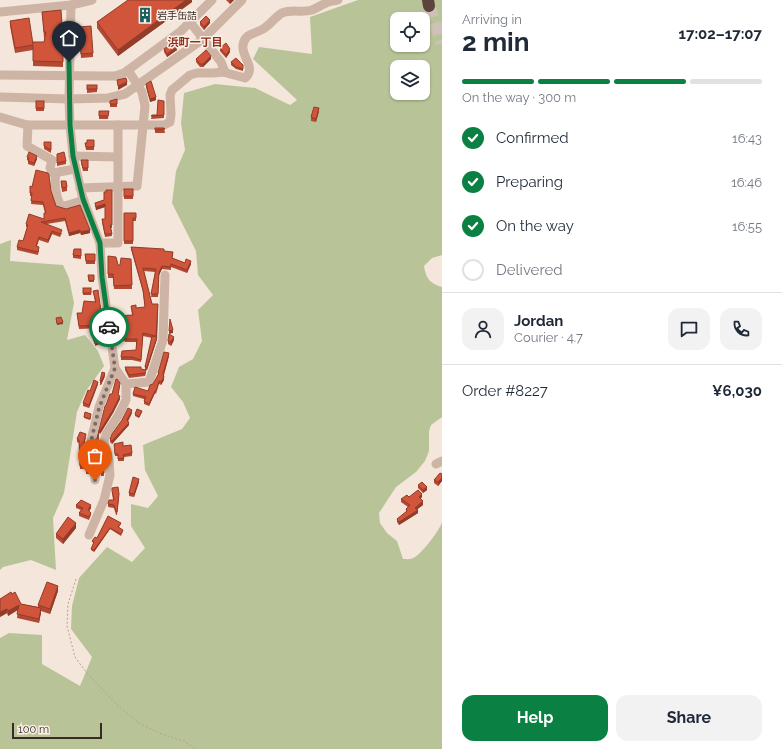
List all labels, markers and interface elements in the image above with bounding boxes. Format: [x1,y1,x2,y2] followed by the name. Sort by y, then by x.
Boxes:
[136,6,154,24] building icon: 岩手缶詰
[157,10,197,21] place label: 岩手缶詰
[390,12,430,100] map controls
[390,12,430,52] button: locate
[462,12,522,27] text: Arriving in
[52,21,86,62] pin
[679,25,762,43] text: 17:02–17:07
[58,27,80,49] icon: home
[462,27,529,57] text: 2 min
[168,36,223,49] district label: 浜町一丁目
[390,60,430,100] button: layers
[462,90,576,105] text: On the way · 300 m
[462,127,484,149] icon: check
[496,129,569,147] text: Confirmed
[732,131,762,146] text: 16:43
[462,171,484,193] icon: check
[496,173,563,191] text: Preparing
[731,175,762,190] text: 16:46
[462,215,484,237] icon: check
[496,217,574,235] text: On the way
[732,219,762,234] text: 16:55
[496,261,563,279] text: Delivered
[89,307,129,347] courier
[462,308,504,350] button: person
[668,308,710,350] button: chat
[720,308,762,350] button: phone
[514,312,563,330] text: Jordan
[98,316,120,338] icon: car
[514,330,583,345] text: Courier · 4.7
[462,382,548,400] text: Order #8227
[712,382,762,400] text: ¥6,030
[78,439,112,480] pin
[84,445,106,467] icon: bag
[462,695,608,741] button: Help
[616,695,762,741] button: Share
[12,721,102,740] scale bar
[18,723,49,736] text: 100 m

